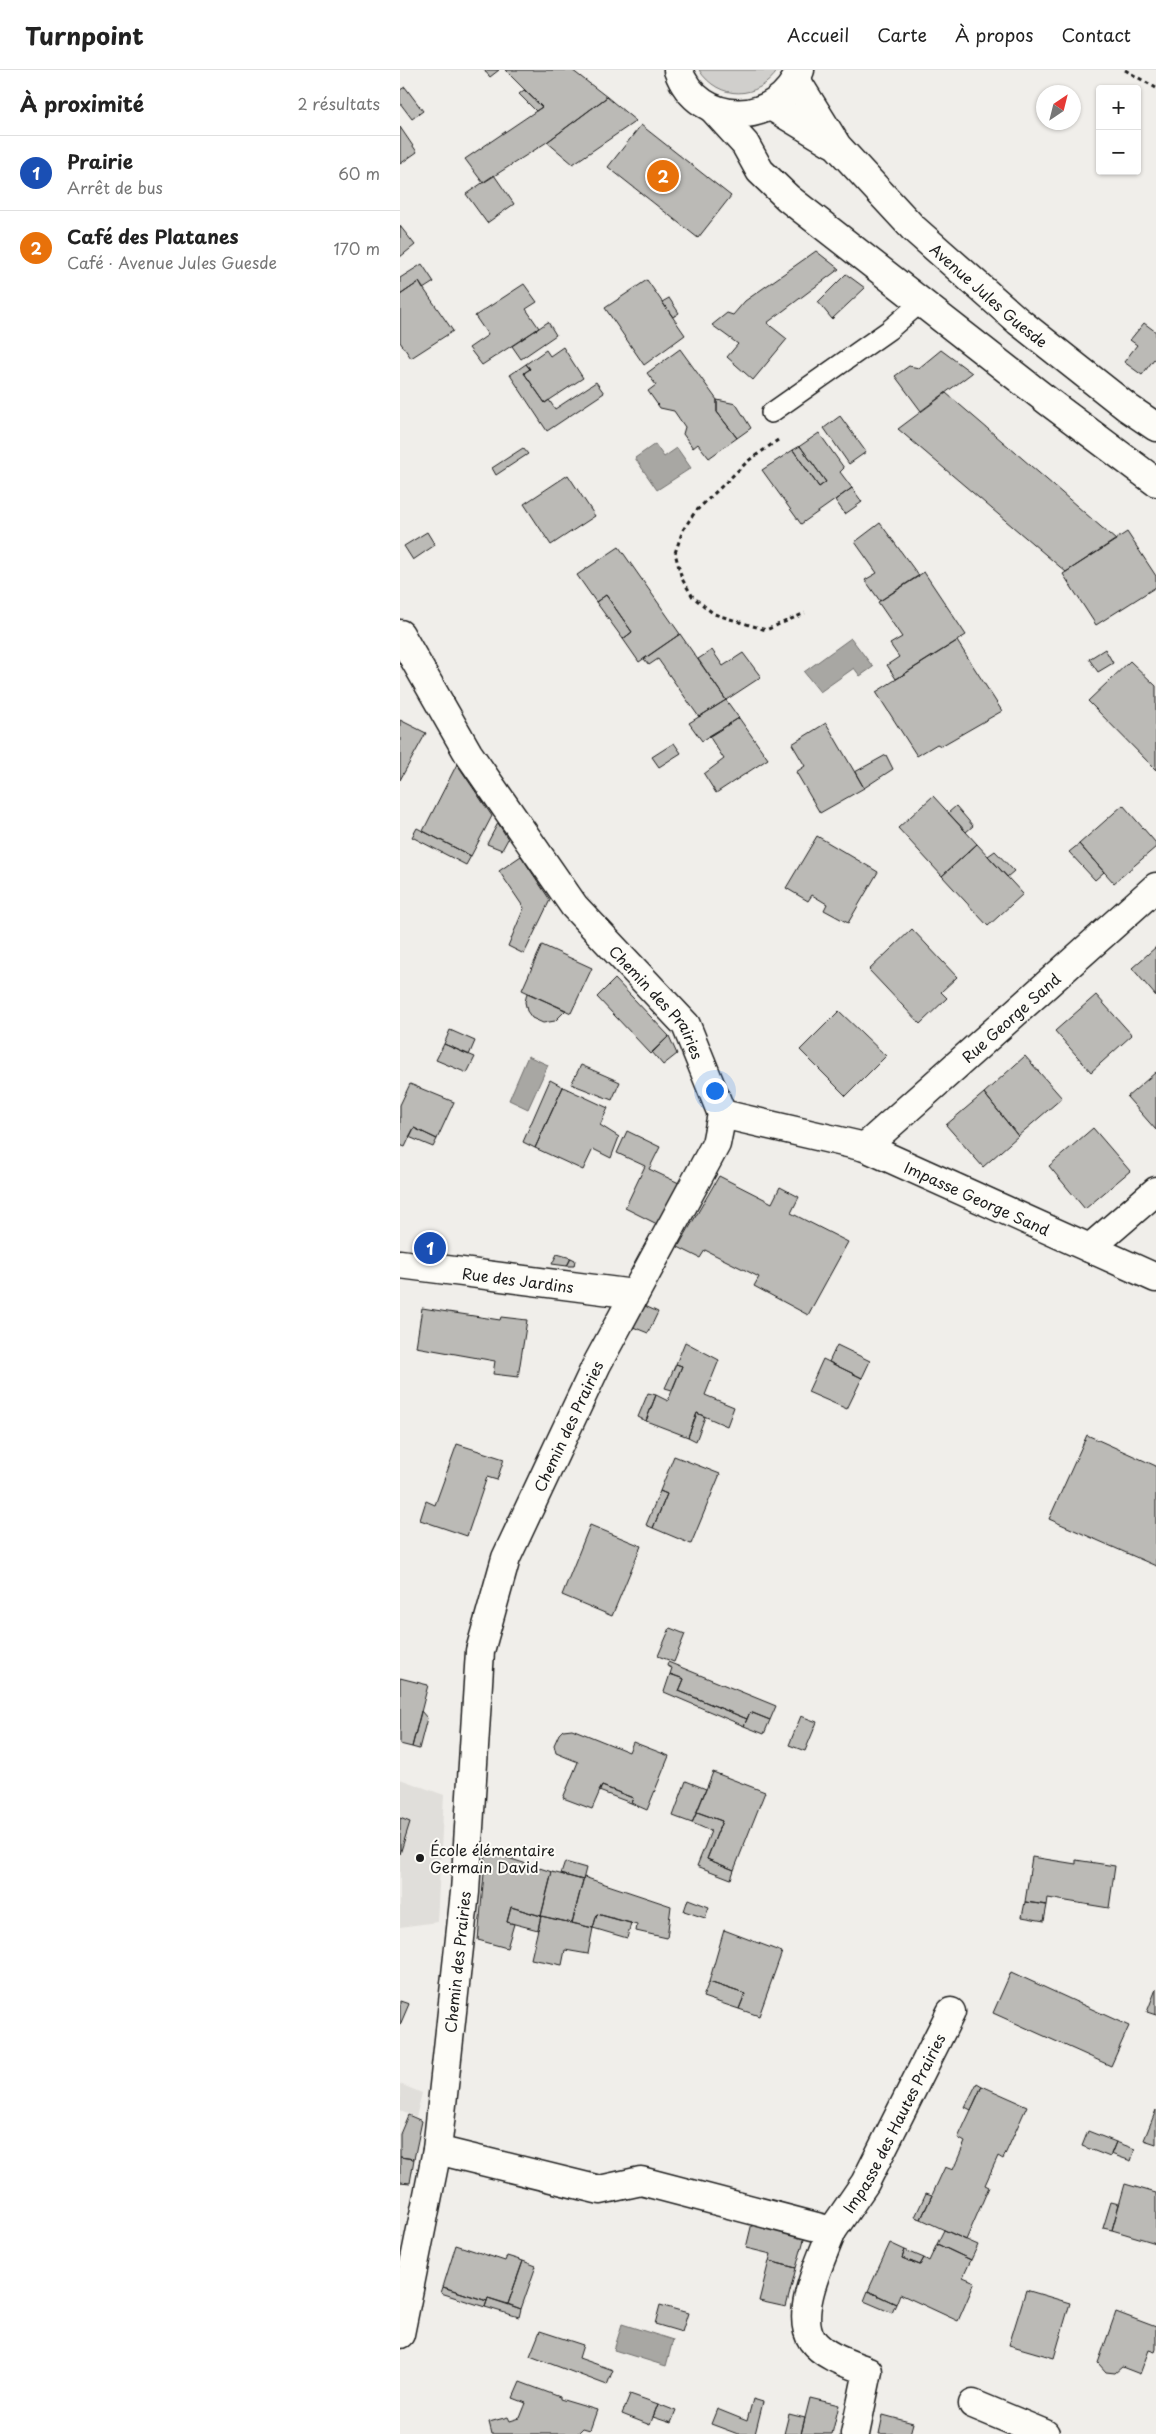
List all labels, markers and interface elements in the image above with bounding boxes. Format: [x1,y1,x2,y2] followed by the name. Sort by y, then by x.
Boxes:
[25,17,144,53] text: Turnpoint
[787,21,849,48] text: Accueil
[877,21,927,48] text: Carte
[955,21,1033,48] text: À propos
[1061,21,1131,48] text: Contact
[1036,85,1081,130] north arrow
[1096,85,1141,175] map controls
[1096,85,1141,130] button: +
[20,87,144,119] text: À proximité
[297,91,380,115] text: 2 résultats
[1096,130,1141,175] button: −
[67,147,133,175] text: Prairie
[647,157,679,195] pin: 2
[32,161,40,185] text: 1
[338,161,380,185] text: 60 m
[67,175,163,199] text: Arrêt de bus
[67,222,239,250] text: Café des Platanes
[30,236,42,260] text: 2
[334,236,380,260] text: 170 m
[925,237,1053,352] street label: Avenue Jules Guesde
[67,250,277,274] text: Café · Avenue Jules Guesde
[604,939,710,1062] street label: Chemin des Prairies
[956,967,1065,1067] street label: Rue George Sand
[702,1078,728,1104] your location
[901,1155,1054,1240] street label: Impasse George Sand
[414,1229,446,1267] pin: 1
[461,1261,575,1298] street label: Rue des Jardins
[528,1357,609,1495] street label: Chemin des Prairies
[430,1838,555,1878] place label: École élémentaire Germain David
[414,1852,426,1864] marker: École élémentaire Germain David
[438,1890,476,2034] street label: Chemin des Prairies
[837,2029,950,2217] street label: Impasse des Hautes Prairies

